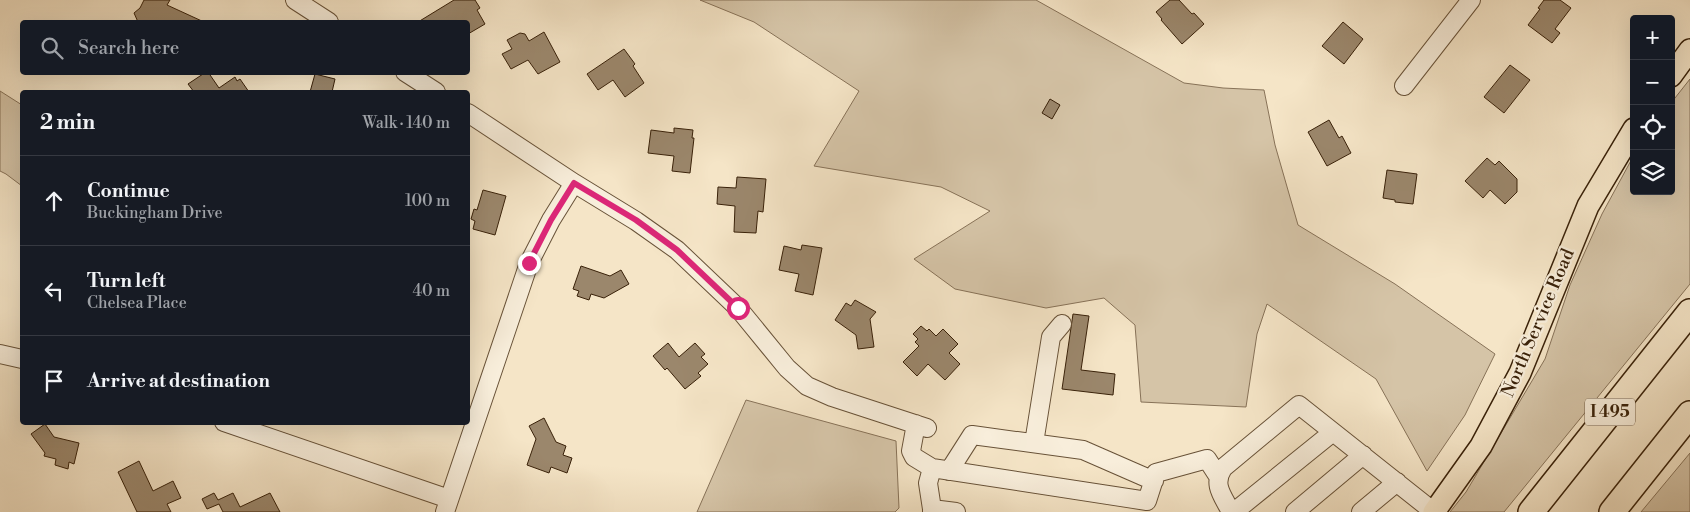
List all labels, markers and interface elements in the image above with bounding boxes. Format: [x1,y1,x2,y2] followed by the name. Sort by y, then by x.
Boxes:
[1630,15,1675,195] map controls
[1630,15,1675,60] button: +
[20,20,470,75] search box
[38,34,66,62] icon: search
[78,36,179,60] text: Search here
[1630,60,1675,105] button: −
[1630,105,1675,150] button: locate
[40,110,95,136] text: 2 min
[362,113,450,133] text: Walk · 140 m
[1630,150,1675,195] button: layers
[87,179,170,203] text: Continue
[40,187,68,215] icon: ahead
[405,191,450,211] text: 100 m
[87,203,223,223] text: Buckingham Drive
[1496,245,1580,401] street label: North Service Road
[518,252,541,275] route end
[87,269,166,293] text: Turn left
[40,277,68,305] icon: left
[413,281,450,301] text: 40 m
[87,293,187,313] text: Chelsea Place
[727,297,750,320] route start
[40,367,68,395] icon: arrive
[87,369,270,393] text: Arrive at destination
[1585,398,1635,426] road number: I 495

